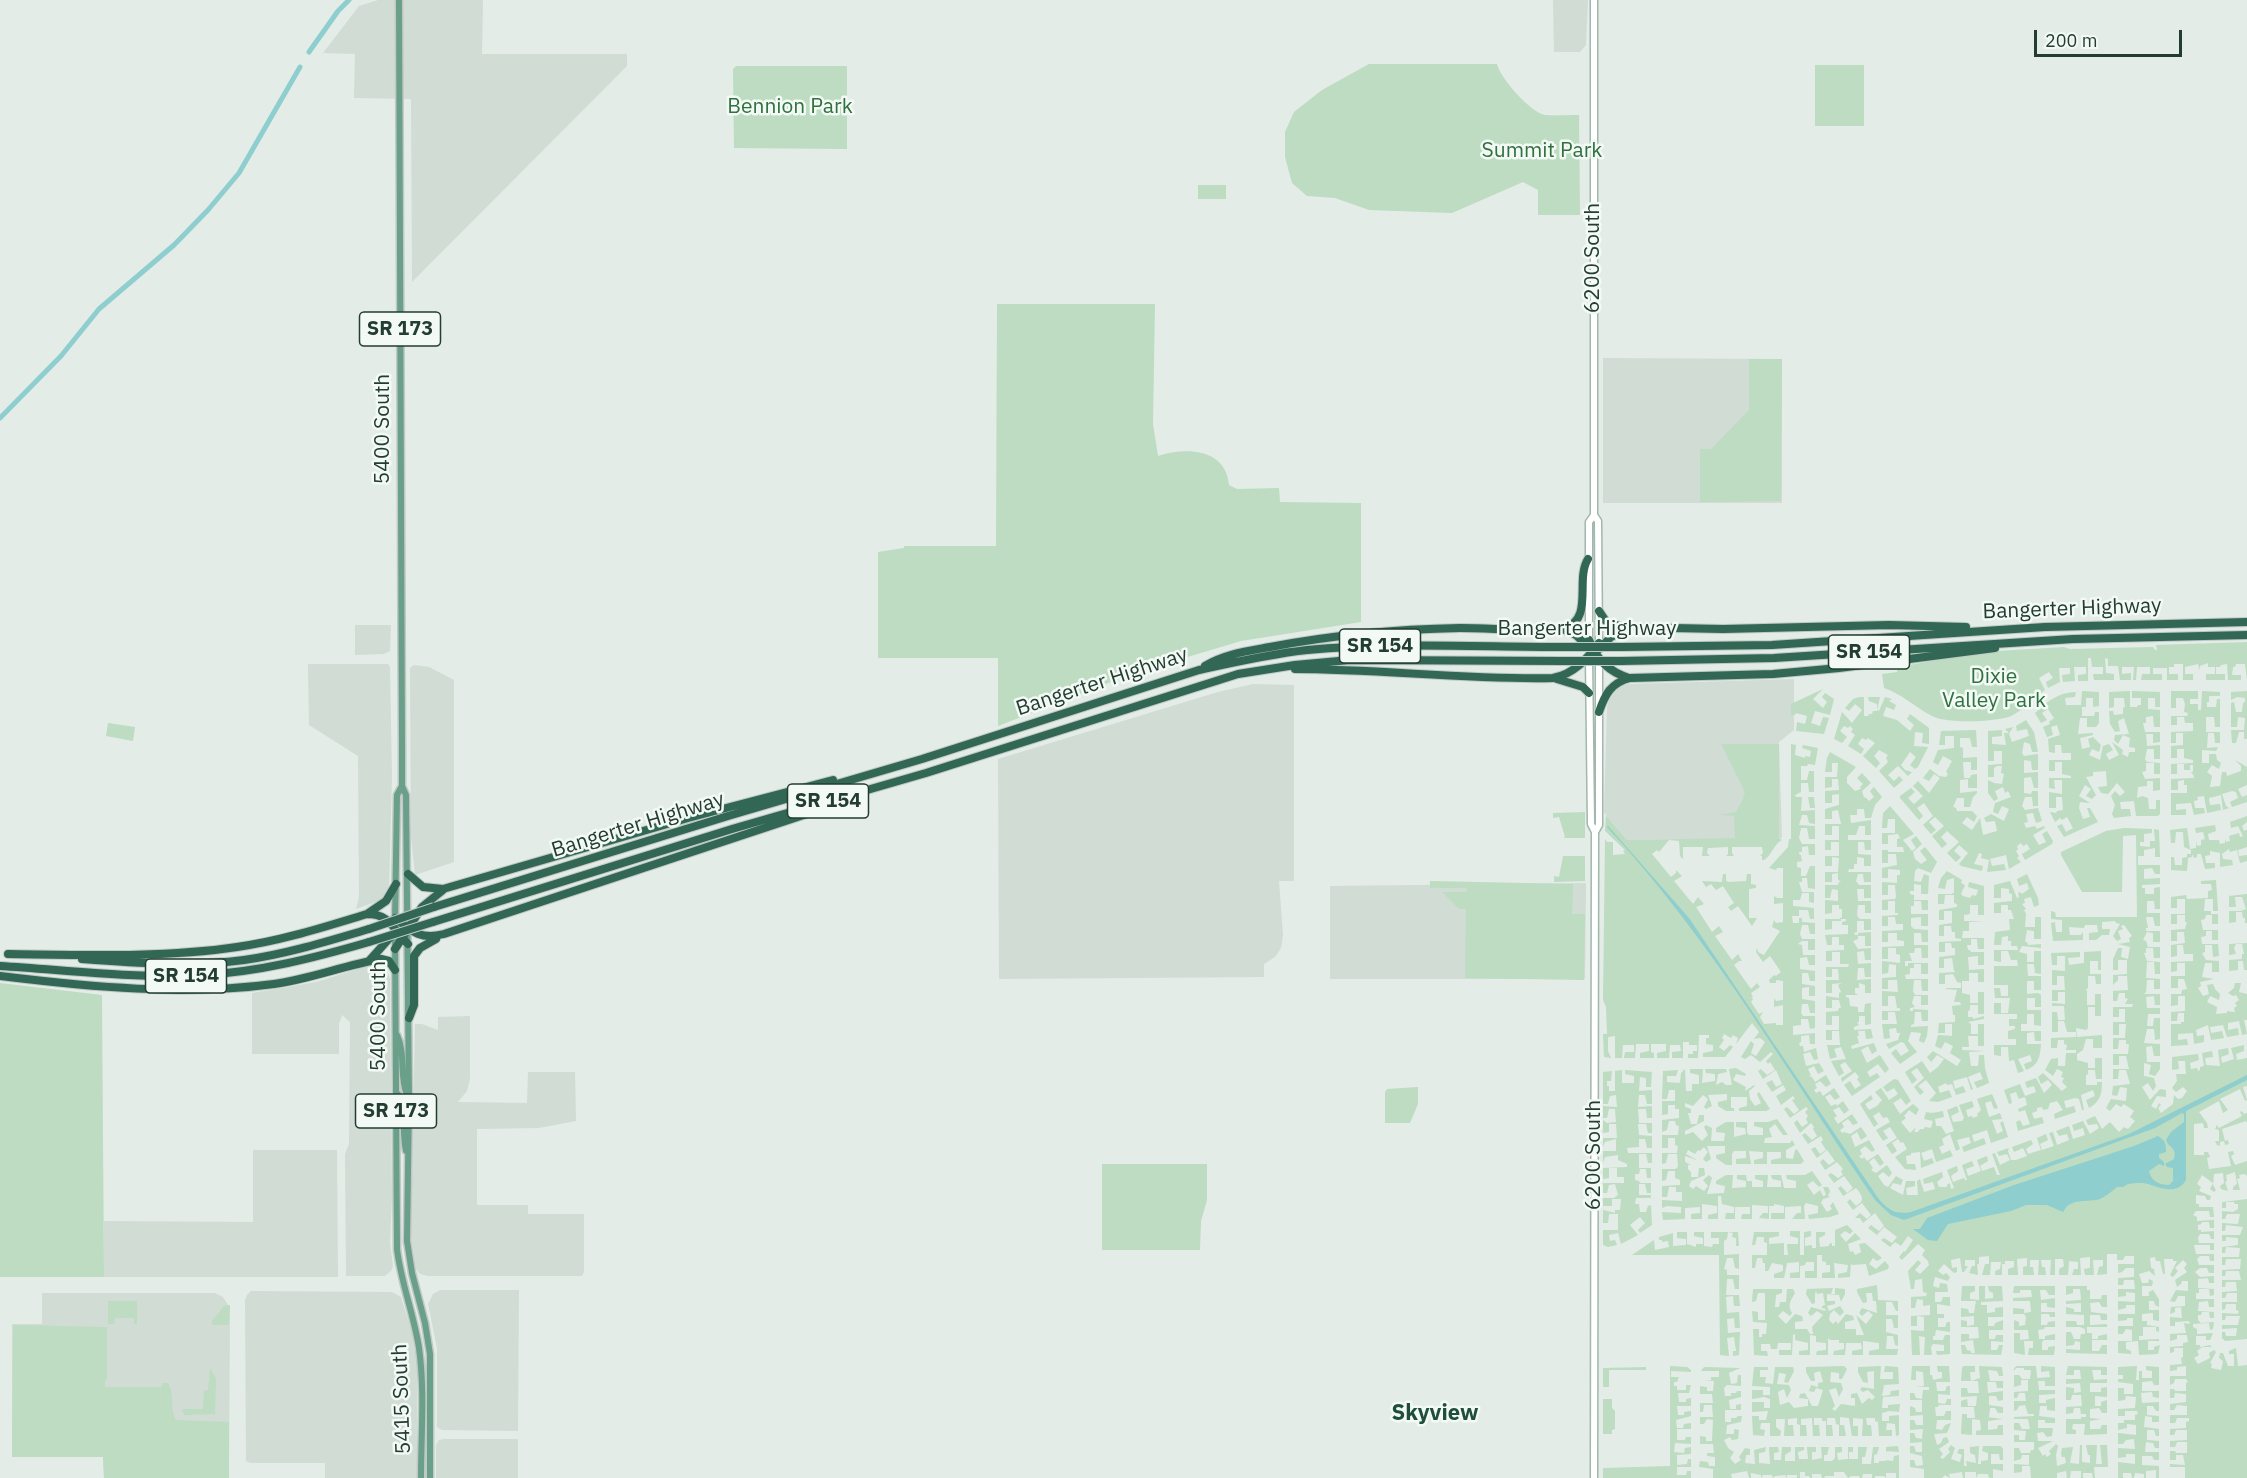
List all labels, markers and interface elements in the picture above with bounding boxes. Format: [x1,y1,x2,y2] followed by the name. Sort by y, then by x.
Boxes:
[2037,18,2186,56] scale bar
[2045,29,2097,52] text: 200 m
[727,94,853,120] park label: Bennion Park
[1482,138,1602,164] park label: Summit Park
[1580,203,1606,313] street label: 6200 South
[360,312,440,346] road number: SR 173
[370,374,396,484] street label: 5400 South
[1982,593,2162,625] street label: Bangerter Highway
[1497,616,1677,642] street label: Bangerter Highway
[1340,629,1420,663] road number: SR 154
[1828,635,1910,669] road number: SR 154
[1013,642,1191,722] street label: Bangerter Highway
[1942,664,2046,714] park label: Dixie Valley Park
[788,784,868,818] road number: SR 154
[549,787,727,863] street label: Bangerter Highway
[146,959,226,993] road number: SR 154
[366,961,392,1071] street label: 5400 South
[356,1094,436,1128] road number: SR 173
[1581,1100,1607,1210] street label: 6200 South
[387,1343,417,1455] street label: 5415 South
[1392,1401,1478,1427] district label: Skyview

